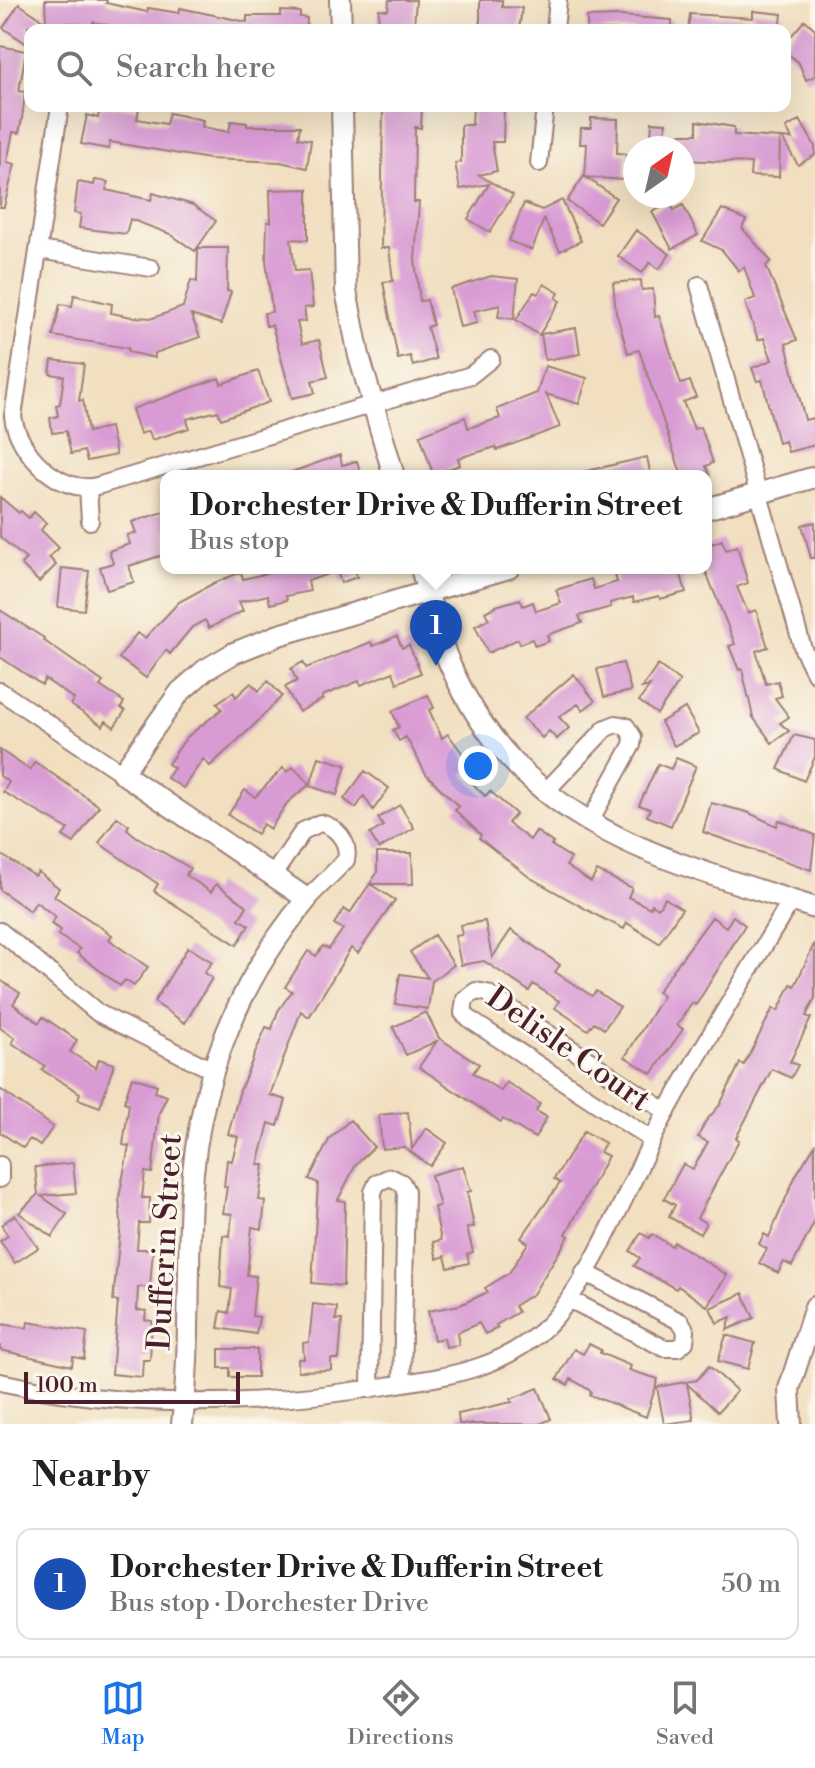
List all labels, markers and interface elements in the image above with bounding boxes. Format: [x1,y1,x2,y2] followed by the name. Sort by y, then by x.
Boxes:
[24,24,791,112] search box
[52,46,96,90] icon: search
[116,49,276,87] text: Search here
[623,136,695,208] north arrow
[160,470,712,574] popup
[190,487,682,525] text: Dorchester Drive & Dufferin Street
[190,525,290,557] text: Bus stop
[410,600,462,666] pin: 1
[458,746,498,786] your location
[478,977,658,1120] street label: Delisle Court
[139,1133,191,1351] street label: Dufferin Street
[24,1368,240,1404] scale bar
[36,1372,98,1399] text: 100 m
[32,1455,150,1497] text: Nearby
[110,1549,603,1587] text: Dorchester Drive & Dufferin Street
[54,1568,66,1600] text: 1
[721,1568,781,1600] text: 50 m
[110,1587,429,1619] text: Bus stop · Dorchester Drive
[101,1676,145,1751] tab: Map
[348,1676,454,1751] tab: Directions
[656,1676,714,1751] tab: Saved

